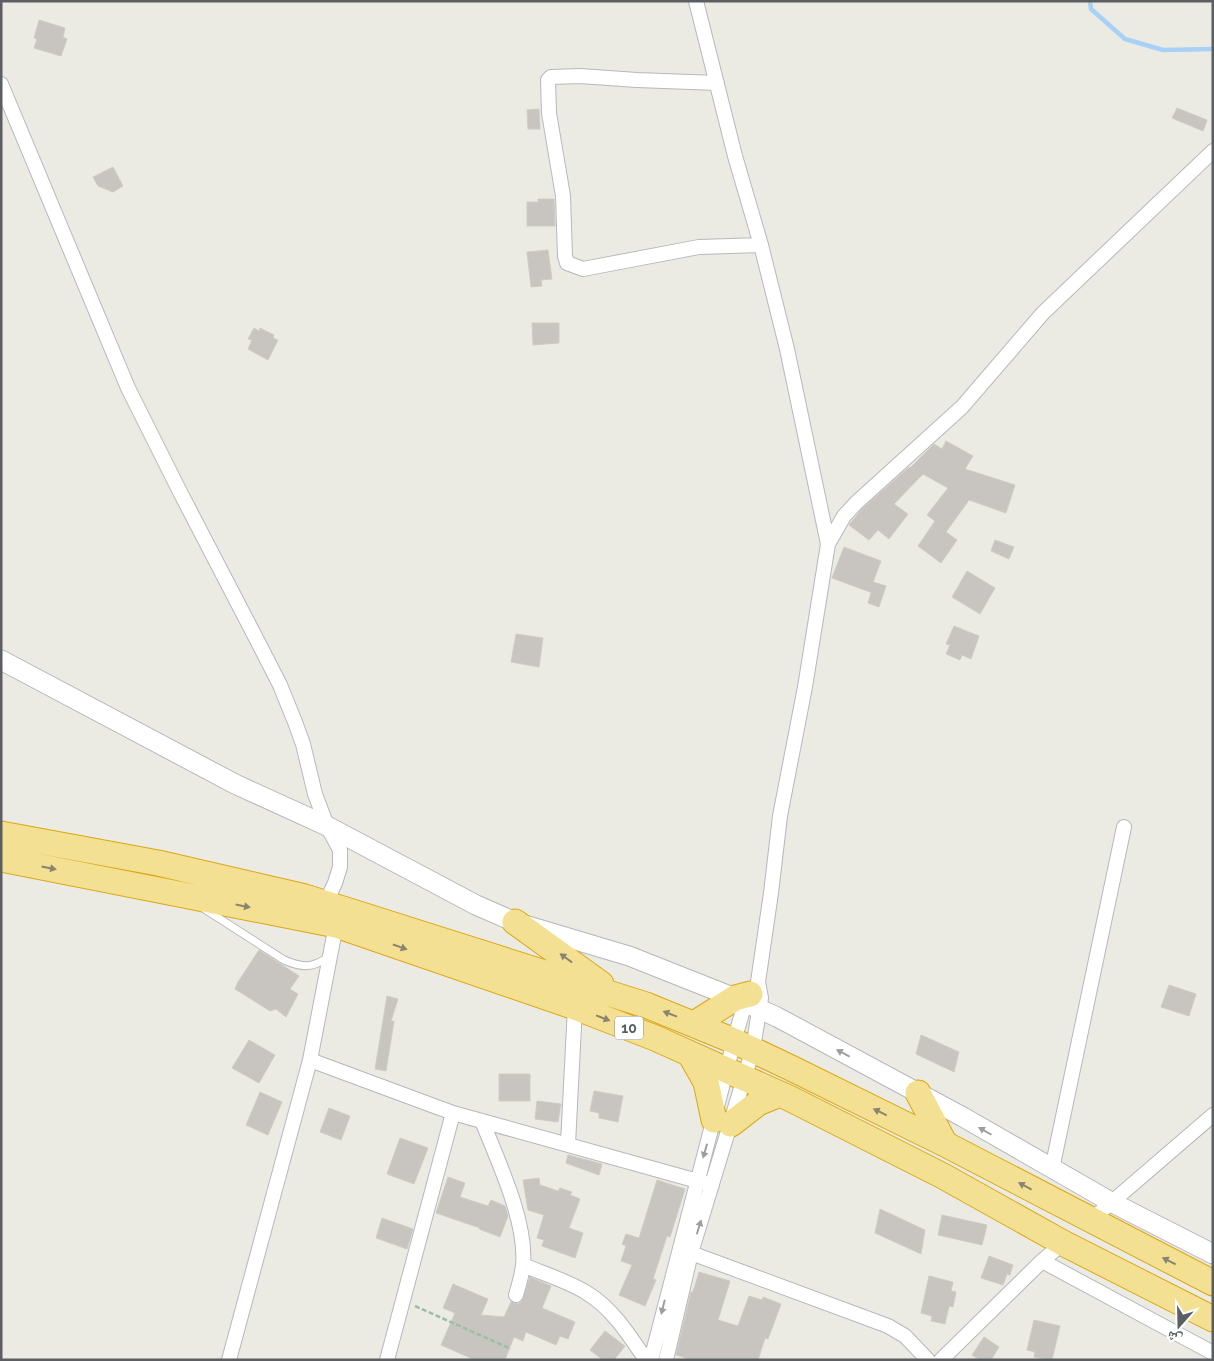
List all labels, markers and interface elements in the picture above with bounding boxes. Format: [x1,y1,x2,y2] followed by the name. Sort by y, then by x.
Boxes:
[42,865,58,873] one-way arrow
[235,902,251,910] one-way arrow
[393,943,408,951] one-way arrow
[559,953,572,963] one-way arrow
[662,1010,677,1018] one-way arrow
[596,1014,611,1022] one-way arrow
[615,1016,643,1040] road number: 10
[836,1048,849,1057] one-way arrow
[873,1108,888,1116] one-way arrow
[979,1126,992,1135] one-way arrow
[701,1143,709,1158] one-way arrow
[1018,1182,1032,1190] one-way arrow
[695,1220,703,1235] one-way arrow
[1162,1257,1177,1265] one-way arrow
[659,1300,667,1315] one-way arrow
[1154,1301,1204,1351] north arrow
[1165,1327,1185,1348] text: ش

